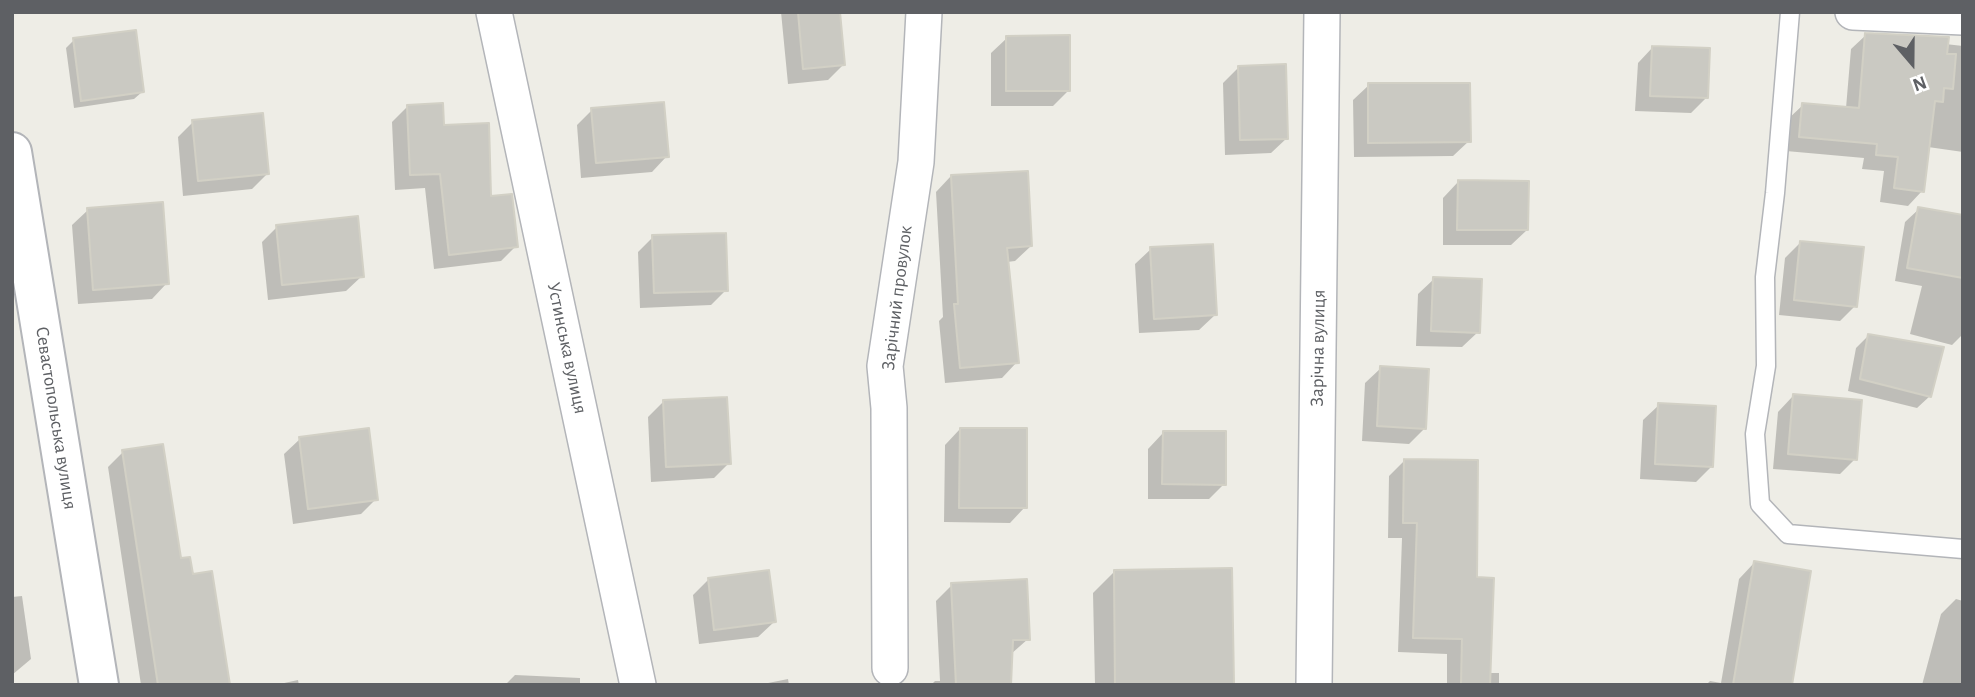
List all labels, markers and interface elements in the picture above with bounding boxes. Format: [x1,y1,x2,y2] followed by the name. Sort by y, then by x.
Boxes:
[1877,28,1947,98] north arrow
[1910,72,1929,94] text: N
[877,224,917,372] street label: Зарічний провулок
[542,280,592,416] street label: Устинська вулиця
[1306,289,1330,407] street label: Зарічна вулиця
[30,325,82,511] street label: Севастопольська вулиця

